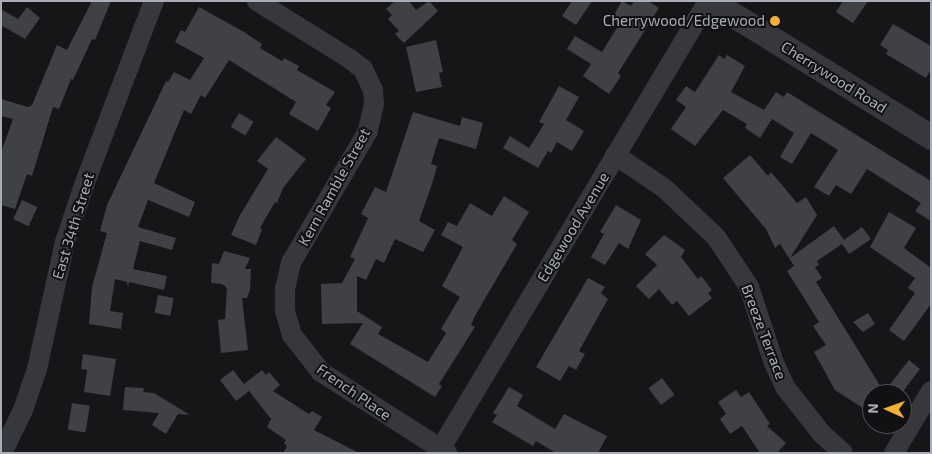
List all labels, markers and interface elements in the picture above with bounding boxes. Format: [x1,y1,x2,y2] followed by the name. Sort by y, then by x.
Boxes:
[603,12,765,30] place label: Cherrywood/Edgewood
[769,15,781,27] marker: Cherrywood/Edgewood
[778,37,890,117] street label: Cherrywood Road
[294,125,374,249] street label: Kern Ramble Street
[533,169,613,285] street label: Edgewood Avenue
[48,171,98,281] street label: East 34th Street
[738,282,790,382] street label: Breeze Terrace
[313,360,395,424] street label: French Place
[862,384,912,434] north arrow
[864,403,881,414] text: N

